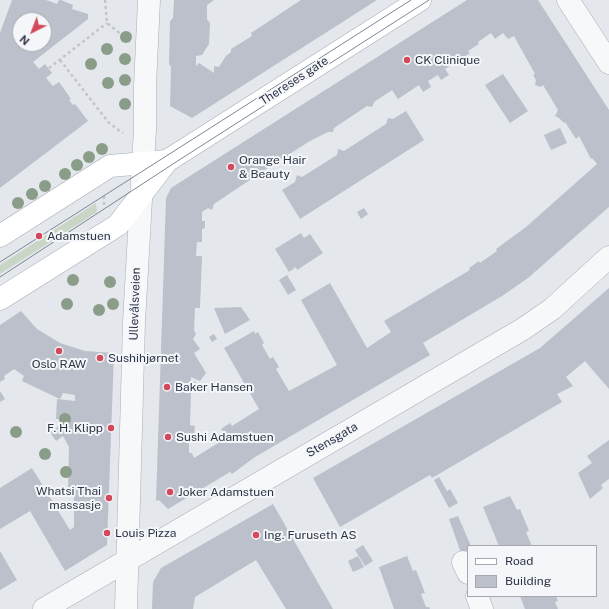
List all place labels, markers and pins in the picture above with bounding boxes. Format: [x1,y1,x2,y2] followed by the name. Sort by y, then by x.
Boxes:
[415,53,480,67] place label: CK Clinique
[402,55,412,65] marker: CK Clinique
[239,153,306,181] place label: Orange Hair & Beauty
[226,162,236,172] marker: Orange Hair & Beauty
[47,229,111,243] place label: Adamstuen
[34,231,44,241] marker: Adamstuen
[54,346,64,356] marker: Oslo RAW
[108,351,179,365] place label: Sushihjørnet
[95,353,105,363] marker: Sushihjørnet
[32,357,86,371] place label: Oslo RAW
[175,380,253,394] place label: Baker Hansen
[162,382,172,392] marker: Baker Hansen
[47,421,103,435] place label: F. H. Klipp
[106,423,116,433] marker: F. H. Klipp
[176,430,274,444] place label: Sushi Adamstuen
[163,432,173,442] marker: Sushi Adamstuen
[36,484,101,512] place label: Whatsi Thai massasje
[178,485,274,499] place label: Joker Adamstuen
[165,487,175,497] marker: Joker Adamstuen
[104,493,114,503] marker: Whatsi Thai massasje
[115,526,176,540] place label: Louis Pizza
[102,528,112,538] marker: Louis Pizza
[264,528,357,542] place label: Ing. Furuseth AS
[251,530,261,540] marker: Ing. Furuseth AS

